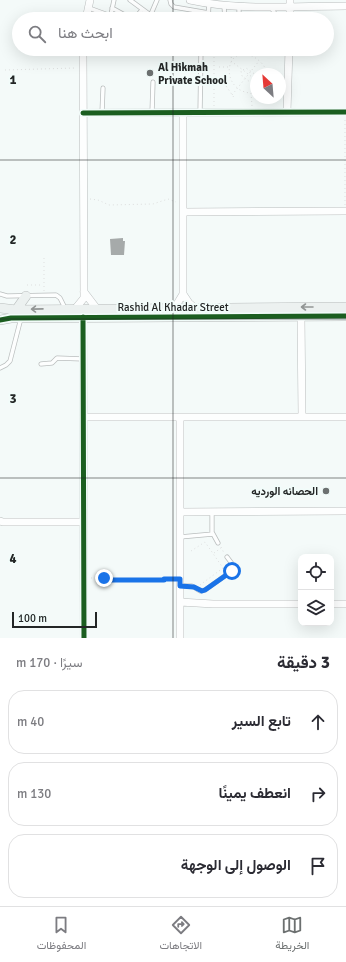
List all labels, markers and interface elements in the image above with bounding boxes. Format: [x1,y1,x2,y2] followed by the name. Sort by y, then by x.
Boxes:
[12,12,334,56] search box
[26,23,48,45] icon: search
[58,24,113,42] text: ابحث هنا
[158,61,228,87] place label: Al Hikmah Private School
[145,68,155,78] marker: Al Hikmah Private School
[250,68,286,104] north arrow
[9,72,17,88] text: 1
[9,232,17,248] text: 2
[117,301,229,314] street label: Rashid Al Khadar Street
[301,303,314,311] one-way arrow
[31,305,44,313] one-way arrow
[9,391,17,407] text: 3
[251,485,318,498] place label: الحصانه الورديه
[321,486,331,496] marker: الحصانه الورديه
[9,551,17,567] text: 4
[298,554,334,626] map controls
[298,554,334,590] button: locate
[223,562,241,580] route start
[95,569,113,587] route end
[298,590,334,626] button: layers
[12,610,97,629] scale bar
[18,612,47,625] text: 100 m
[277,652,330,673] text: 3 دقيقة
[16,655,83,671] text: سيرًا · 170 m
[307,711,329,733] icon: ahead
[232,712,291,730] text: تابع السير
[17,714,44,730] text: 40 m
[307,783,329,805] icon: right
[219,784,291,802] text: انعطف يمينًا
[17,786,51,802] text: 130 m
[307,855,329,877] icon: arrive
[181,856,291,874] text: الوصول إلى الوجهة
[37,914,86,955] tab: المحفوظات
[159,914,202,955] tab: الاتجاهات
[275,914,309,955] tab: الخريطة

